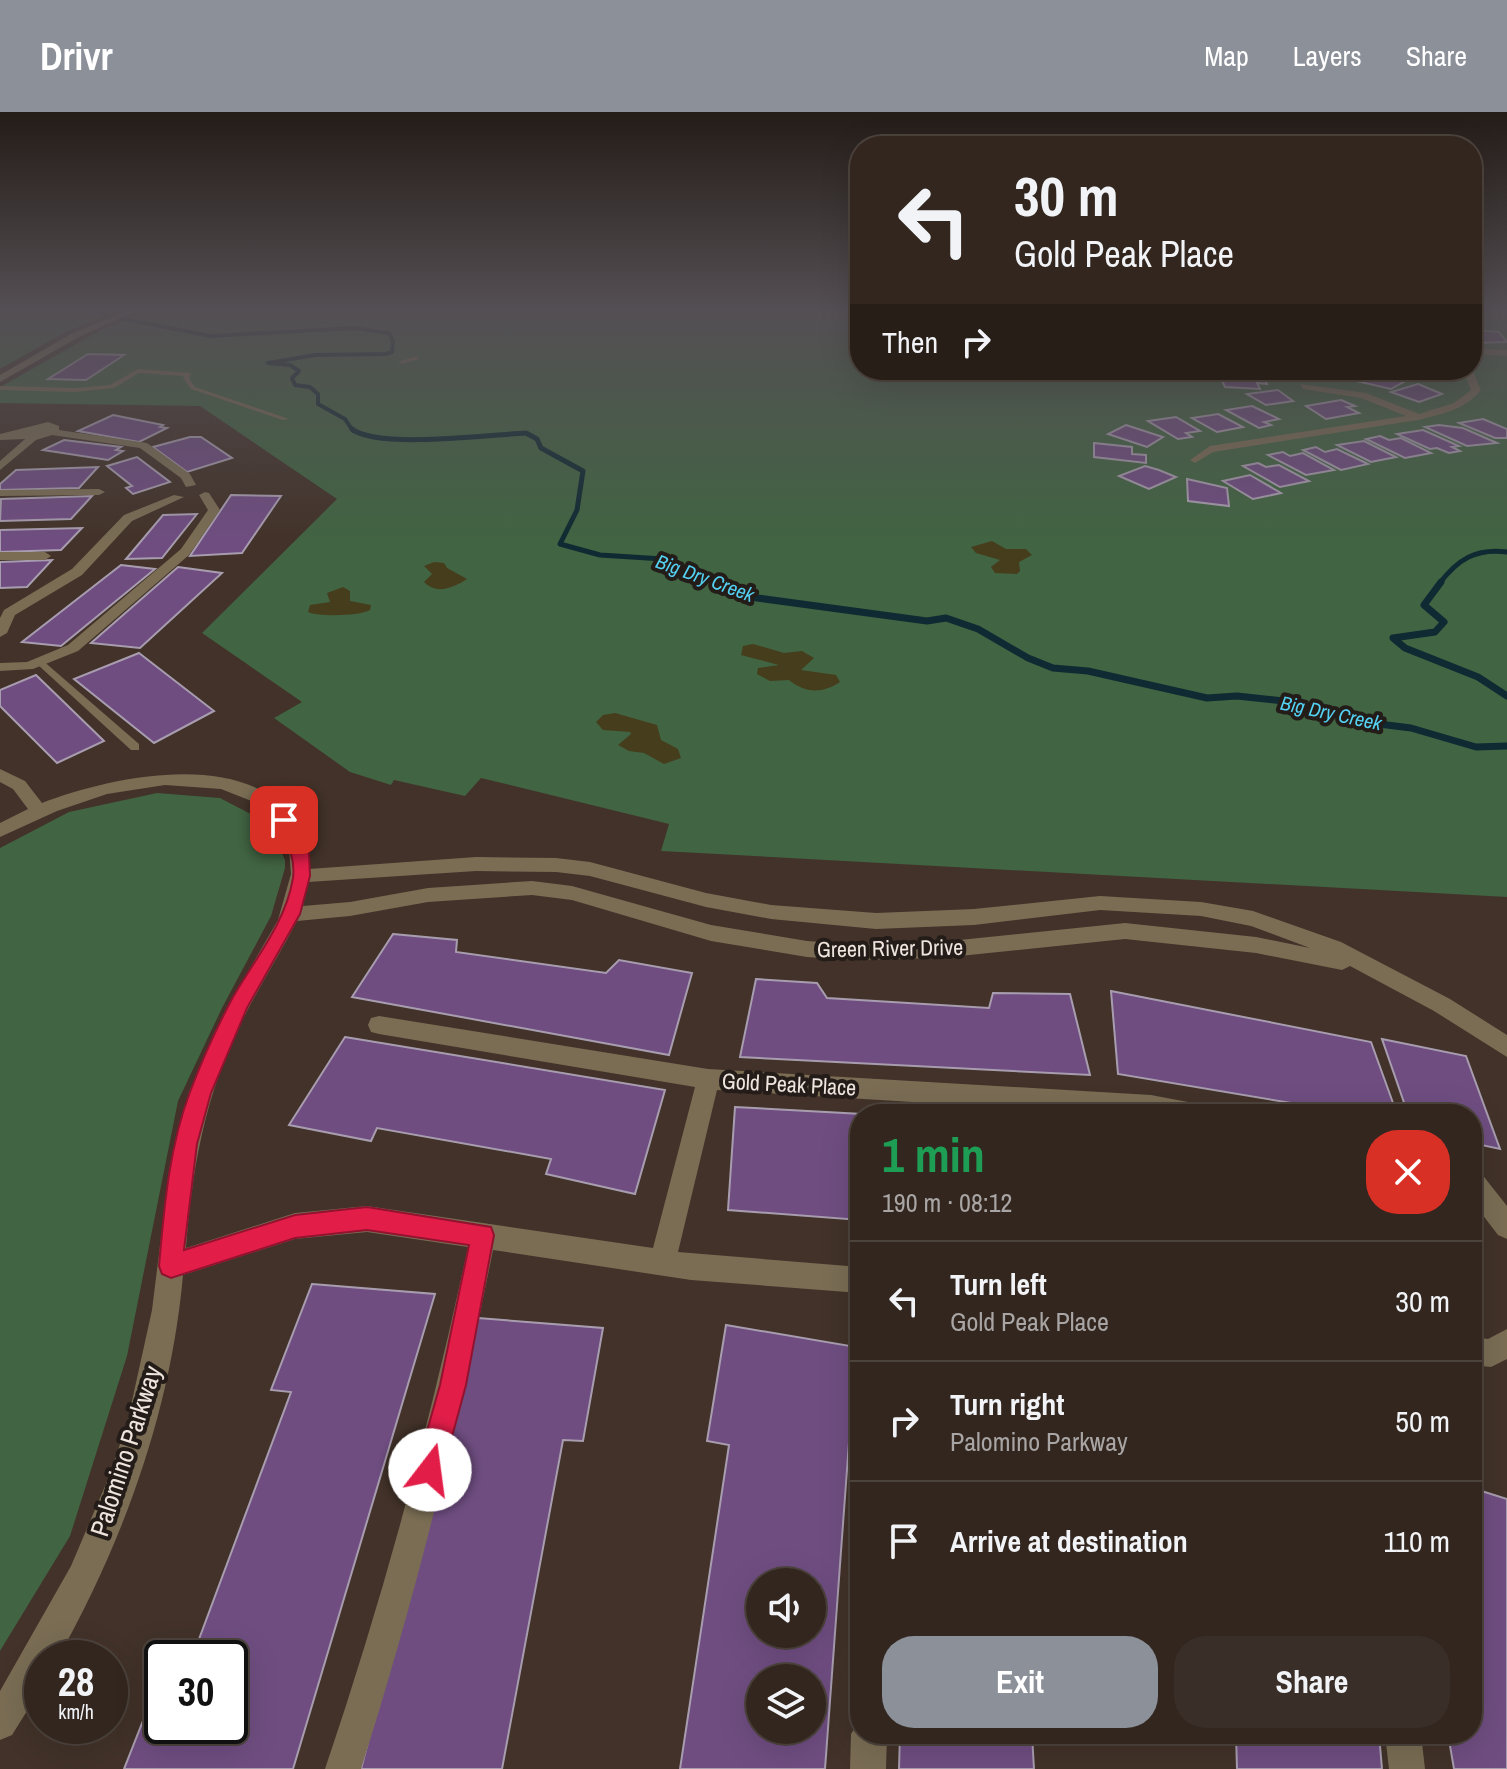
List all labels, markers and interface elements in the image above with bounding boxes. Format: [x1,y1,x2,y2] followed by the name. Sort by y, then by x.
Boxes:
[40,31,113,82] text: Drivr
[1204,37,1249,75] text: Map
[1293,37,1362,75] text: Layers
[1406,37,1467,75] text: Share
[1014,158,1119,233] text: 30 m
[882,168,986,272] icon: left
[1014,230,1234,278] text: Gold Peak Place
[954,320,998,364] icon: right
[882,322,938,362] text: Then
[652,547,759,608] water label: Big Dry Creek
[1278,689,1385,737] water label: Big Dry Creek
[250,786,318,854] pin
[262,798,306,842] icon: arrive
[817,932,963,964] street label: Green River Drive
[721,1066,857,1102] street label: Gold Peak Place
[882,1122,985,1187] text: 1 min
[1366,1130,1450,1214] button: close
[882,1185,1012,1220] text: 190 m · 08:12
[950,1264,1047,1304] text: Turn left
[882,1279,926,1323] icon: left
[1395,1281,1450,1321] text: 30 m
[950,1304,1109,1339] text: Gold Peak Place
[81,1361,170,1541] street label: Palomino Parkway
[950,1384,1064,1424] text: Turn right
[882,1399,926,1443] icon: right
[1395,1401,1450,1441] text: 50 m
[950,1424,1128,1459] text: Palomino Parkway
[388,1428,472,1512] position arrow
[882,1519,926,1563] icon: arrive
[950,1521,1188,1561] text: Arrive at destination
[1383,1521,1450,1561] text: 110 m
[746,1568,826,1744] map controls
[746,1568,826,1648] button: sound
[882,1636,1158,1728] button: Exit
[1174,1636,1450,1728] button: Share
[144,1640,248,1744] speed limit sign: 30
[58,1655,94,1708] text: 28
[746,1664,826,1744] button: layers
[58,1698,94,1725] text: km/h

